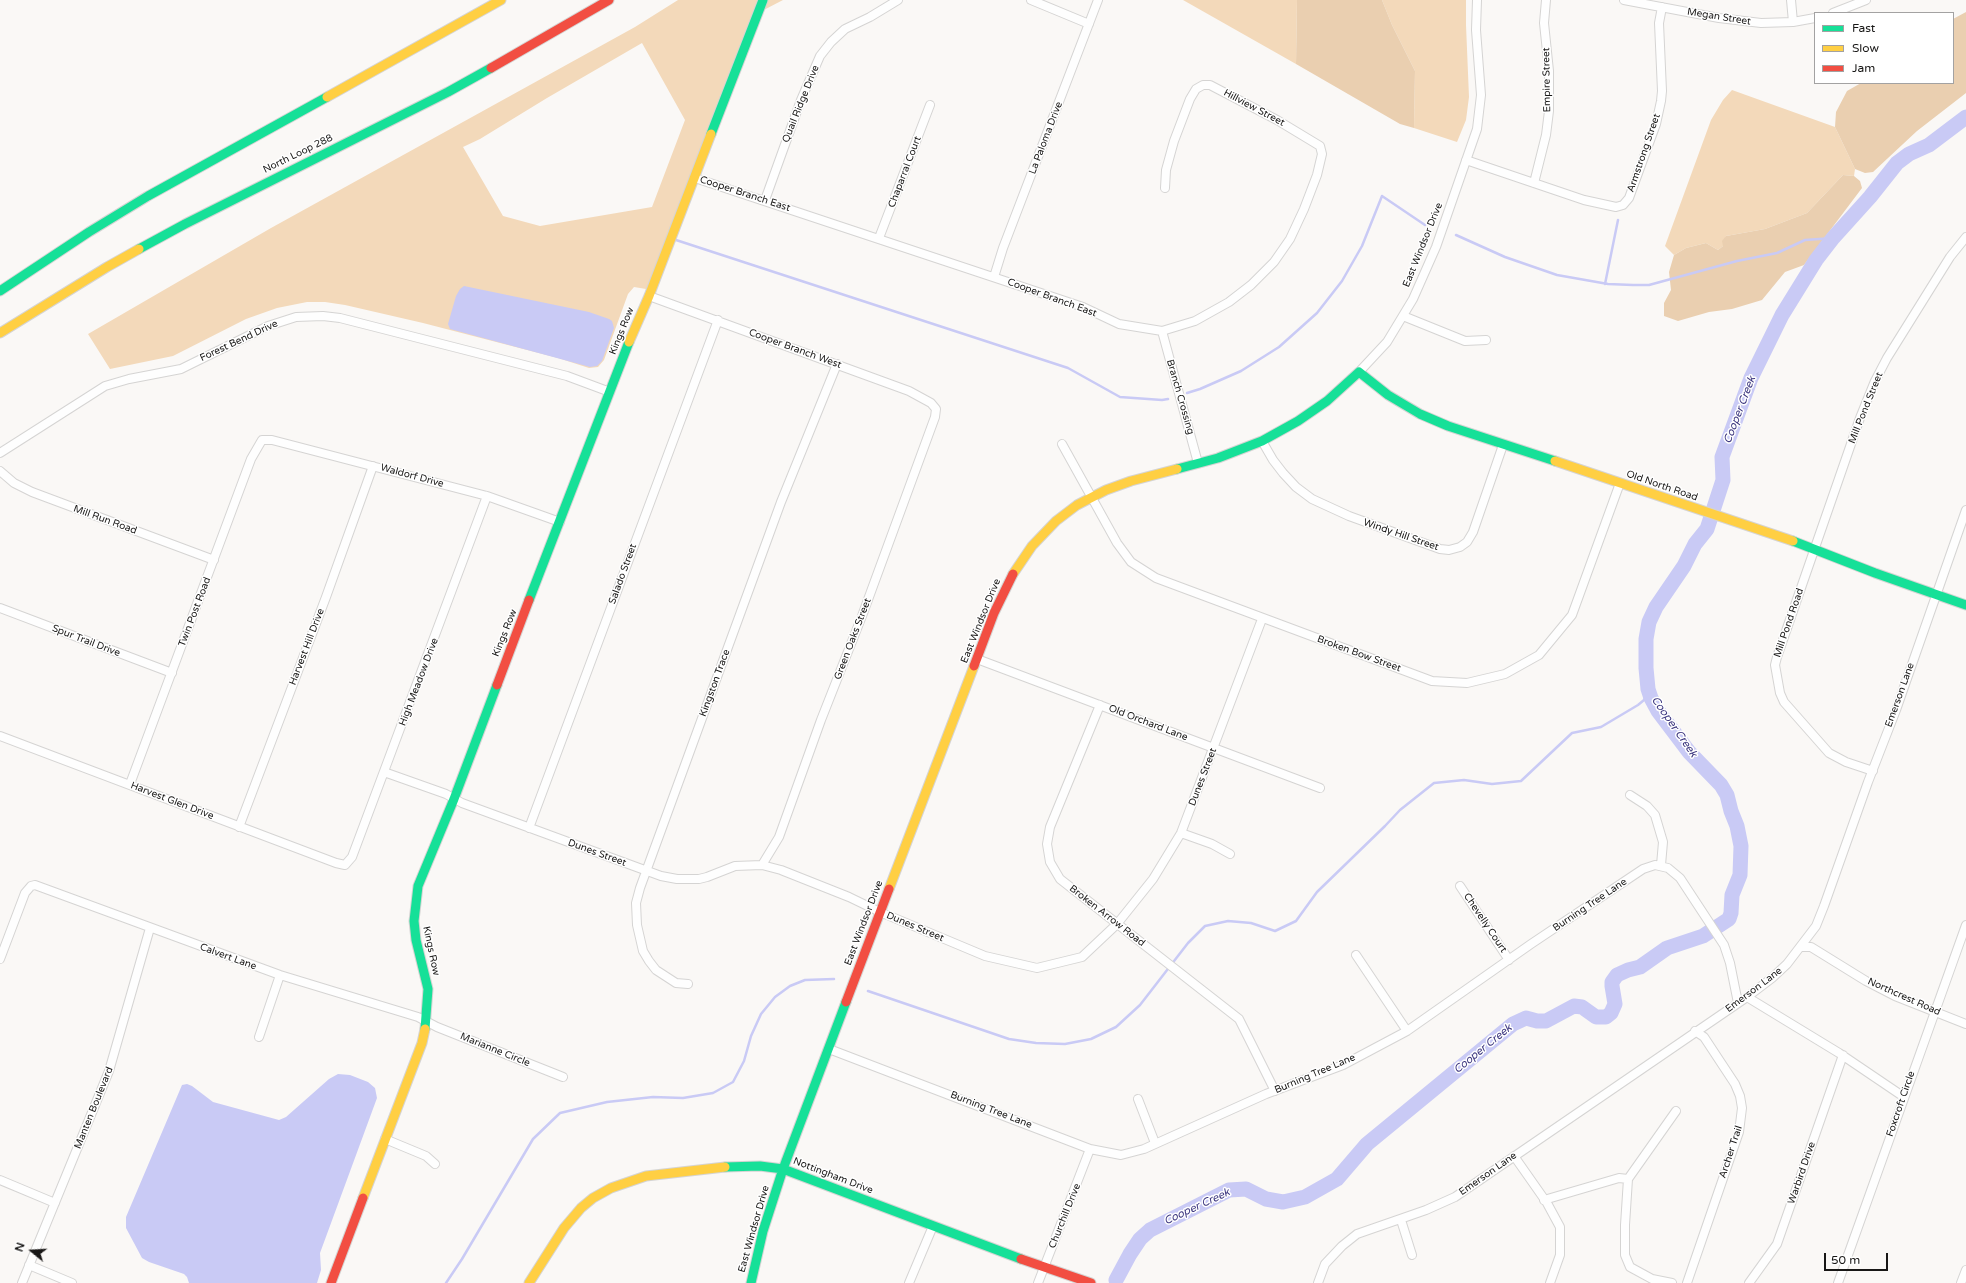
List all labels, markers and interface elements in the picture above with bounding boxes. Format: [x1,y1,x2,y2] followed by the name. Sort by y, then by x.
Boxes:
[1686,6,1752,28] street label: Megan Street
[1814,12,1954,84] legend
[1852,21,1875,35] text: Fast
[1852,41,1879,55] text: Slow
[1540,47,1554,113] street label: Empire Street
[1852,61,1875,75] text: Jam
[780,64,822,144] street label: Quail Ridge Drive
[1221,87,1287,129] street label: Hillview Street
[1027,100,1065,176] street label: La Paloma Drive
[1625,112,1663,194] street label: Armstrong Street
[261,132,335,176] street label: North Loop 288
[886,135,924,209] street label: Chaparral Court
[698,174,792,214] street label: Cooper Branch East
[1401,201,1445,289] street label: East Windsor Drive
[1006,276,1098,320] street label: Cooper Branch East
[607,306,637,356] street label: Kings Row
[198,318,280,364] street label: Forest Bend Drive
[747,327,843,371] street label: Cooper Branch West
[1164,358,1196,436] street label: Branch Crossing
[1846,371,1886,445] street label: Mill Pond Street
[1721,374,1759,446] water label: Cooper Creek
[379,462,445,490] street label: Waldorf Drive
[1625,468,1699,504] street label: Old North Road
[72,503,138,537] street label: Mill Run Road
[1362,516,1440,554] street label: Windy Hill Street
[607,542,639,606] street label: Salado Street
[176,576,214,648] street label: Twin Post Road
[959,577,1003,665] street label: East Windsor Drive
[1772,587,1806,659] street label: Mill Pond Road
[832,597,874,681] street label: Green Oaks Street
[287,607,327,687] street label: Harvest Hill Drive
[490,608,520,658] street label: Kings Row
[50,622,122,660] street label: Spur Trail Drive
[1315,633,1403,675] street label: Broken Bow Street
[397,636,441,728] street label: High Meadow Drive
[697,648,733,718] street label: Kingston Trace
[1883,661,1917,729] street label: Emerson Lane
[1648,694,1700,760] water label: Cooper Creek
[1107,702,1189,744] street label: Old Orchard Lane
[1186,746,1220,808] street label: Dunes Street
[129,780,215,822] street label: Harvest Glen Drive
[566,837,628,869] street label: Dunes Street
[1551,876,1629,934] street label: Burning Tree Lane
[842,879,886,967] street label: East Windsor Drive
[1067,883,1147,949] street label: Broken Arrow Road
[1461,891,1509,955] street label: Chevelly Court
[884,910,946,944] street label: Dunes Street
[420,925,442,977] street label: Kings Row
[198,941,258,973] street label: Calvert Lane
[1723,965,1785,1015] street label: Emerson Lane
[1866,976,1942,1018] street label: Northcrest Road
[1451,1021,1515,1077] water label: Cooper Creek
[458,1031,532,1069] street label: Marianne Circle
[1273,1052,1357,1096] street label: Burning Tree Lane
[72,1065,116,1151] street label: Manten Boulevard
[1884,1070,1918,1138] street label: Foxcroft Circle
[948,1089,1034,1131] street label: Burning Tree Lane
[1717,1124,1745,1180] street label: Archer Trail
[1786,1140,1818,1206] street label: Warbird Drive
[1457,1150,1519,1198] street label: Emerson Lane
[791,1155,875,1197] street label: Nottingham Drive
[1047,1182,1083,1250] street label: Churchill Drive
[736,1184,772,1274] street label: East Windsor Drive
[1162,1186,1232,1228] water label: Cooper Creek
[12,1231,52,1271] north arrow
[13,1241,28,1253] text: N
[1826,1245,1890,1271] scale bar
[1831,1253,1860,1267] text: 50 m

